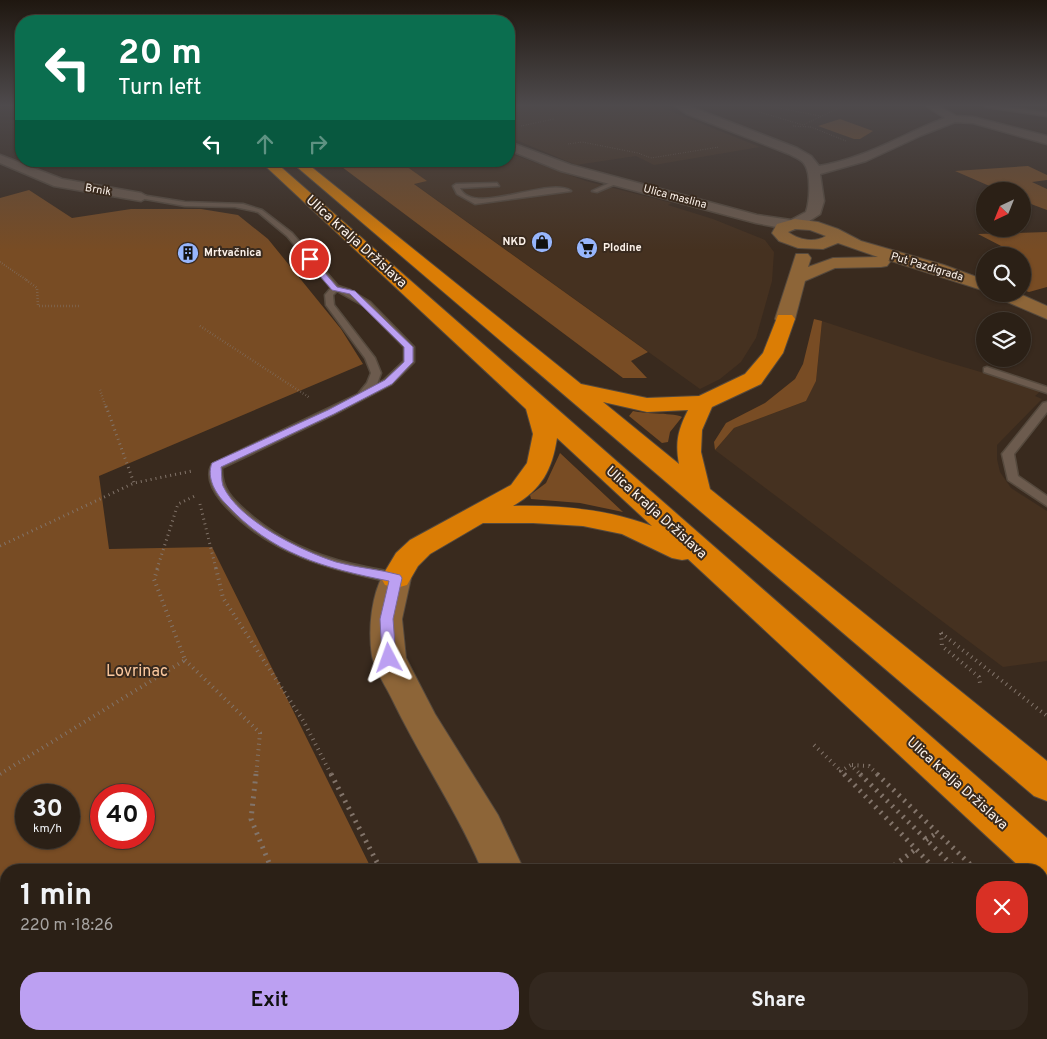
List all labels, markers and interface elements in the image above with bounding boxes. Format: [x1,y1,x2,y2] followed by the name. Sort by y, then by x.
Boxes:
[118,32,202,76] text: 20 m
[35,35,100,100] icon: left
[118,75,201,102] text: Turn left
[198,130,226,158] icon: left
[251,130,279,158] icon: ahead
[304,130,332,158] icon: right
[84,181,112,199] street label: Brnik
[642,182,708,212] street label: Ulica maslina
[976,182,1031,238] north arrow
[976,182,1031,367] map controls
[302,192,410,292] street label: Ulica kralja Držislava
[530,230,554,254] shop icon: NKD
[503,235,526,249] place label: NKD
[575,236,599,260] supermarket icon: Plodine
[289,238,331,280] pin
[176,241,200,265] building icon: Mrtvačnica
[603,241,642,255] place label: Plodine
[296,245,324,273] icon: arrive
[204,246,261,260] place label: Mrtvačnica
[976,247,1031,302] button: search
[889,249,965,285] street label: Put Pazdigrada
[976,312,1031,367] button: layers
[602,463,710,563] street label: Ulica kralja Držislava
[362,631,414,683] position arrow
[106,662,168,682] park label: Lovrinac
[903,734,1011,834] street label: Ulica kralja Držislava
[90,784,155,849] speed limit sign: 40
[32,794,63,826] text: 30
[33,821,62,837] text: km/h
[20,878,92,915] text: 1 min
[976,881,1028,933] button: close
[20,916,113,936] text: 220 m · 18:26
[20,972,519,1030] button: Exit
[529,972,1028,1030] button: Share

